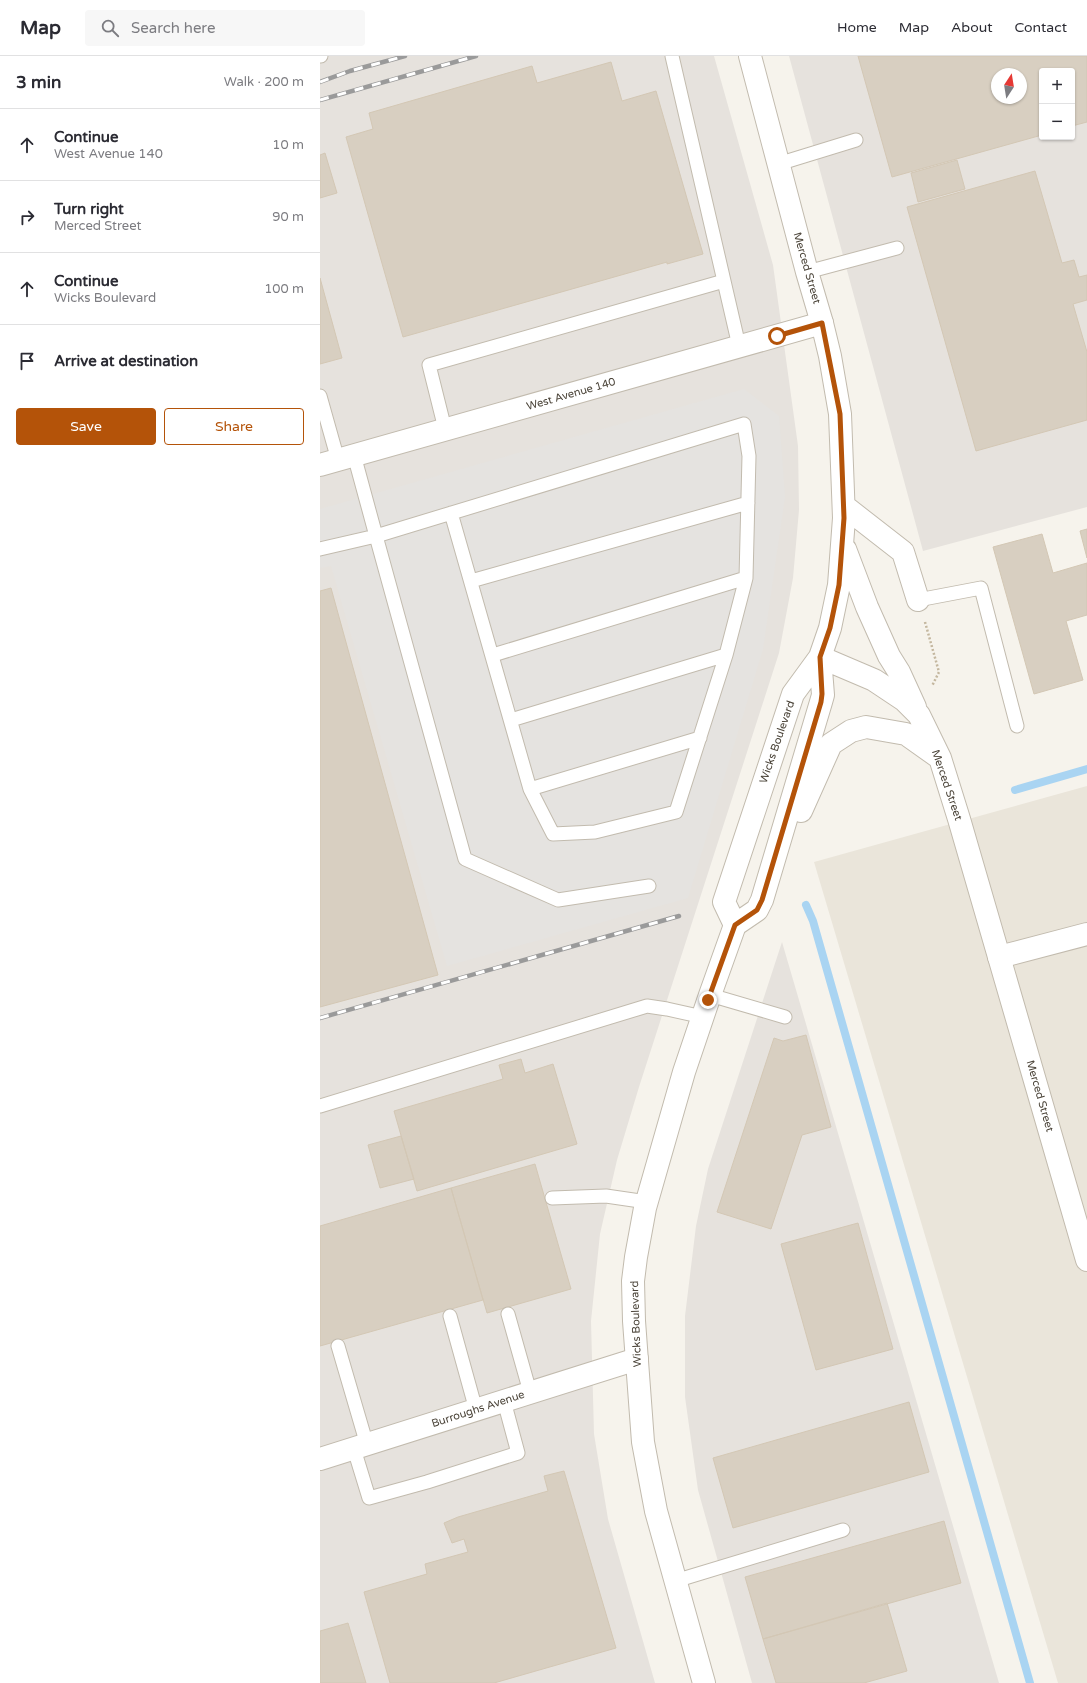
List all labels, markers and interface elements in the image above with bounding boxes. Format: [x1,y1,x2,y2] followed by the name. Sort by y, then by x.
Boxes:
[85,10,365,46] search box
[20,17,61,39] text: Map
[99,17,121,39] icon: search
[131,19,215,37] text: Search here
[837,19,877,36] text: Home
[899,19,929,36] text: Map
[951,19,993,36] text: About
[1015,19,1067,36] text: Contact
[991,68,1027,104] north arrow
[1039,68,1075,140] map controls
[1039,68,1075,104] button: +
[16,72,61,93] text: 3 min
[224,74,304,90] text: Walk · 200 m
[1039,104,1075,140] button: −
[54,128,118,146] text: Continue
[16,134,38,156] icon: ahead
[272,137,304,153] text: 10 m
[54,146,163,162] text: West Avenue 140
[54,200,124,218] text: Turn right
[16,206,38,228] icon: right
[272,209,304,225] text: 90 m
[54,218,142,234] text: Merced Street
[791,231,823,305] street label: Merced Street
[54,272,118,290] text: Continue
[16,278,38,300] icon: ahead
[264,281,304,297] text: 100 m
[54,290,156,306] text: Wicks Boulevard
[768,327,786,345] route start
[16,350,38,372] icon: arrive
[54,352,198,370] text: Arrive at destination
[525,375,617,413] street label: West Avenue 140
[16,408,156,445] button: Save
[164,408,304,445] button: Share
[757,699,797,785] street label: Wicks Boulevard
[929,748,965,822] street label: Merced Street
[699,991,717,1009] route end
[1024,1059,1056,1133] street label: Merced Street
[628,1280,644,1367] street label: Wicks Boulevard
[430,1388,526,1430] street label: Burroughs Avenue

